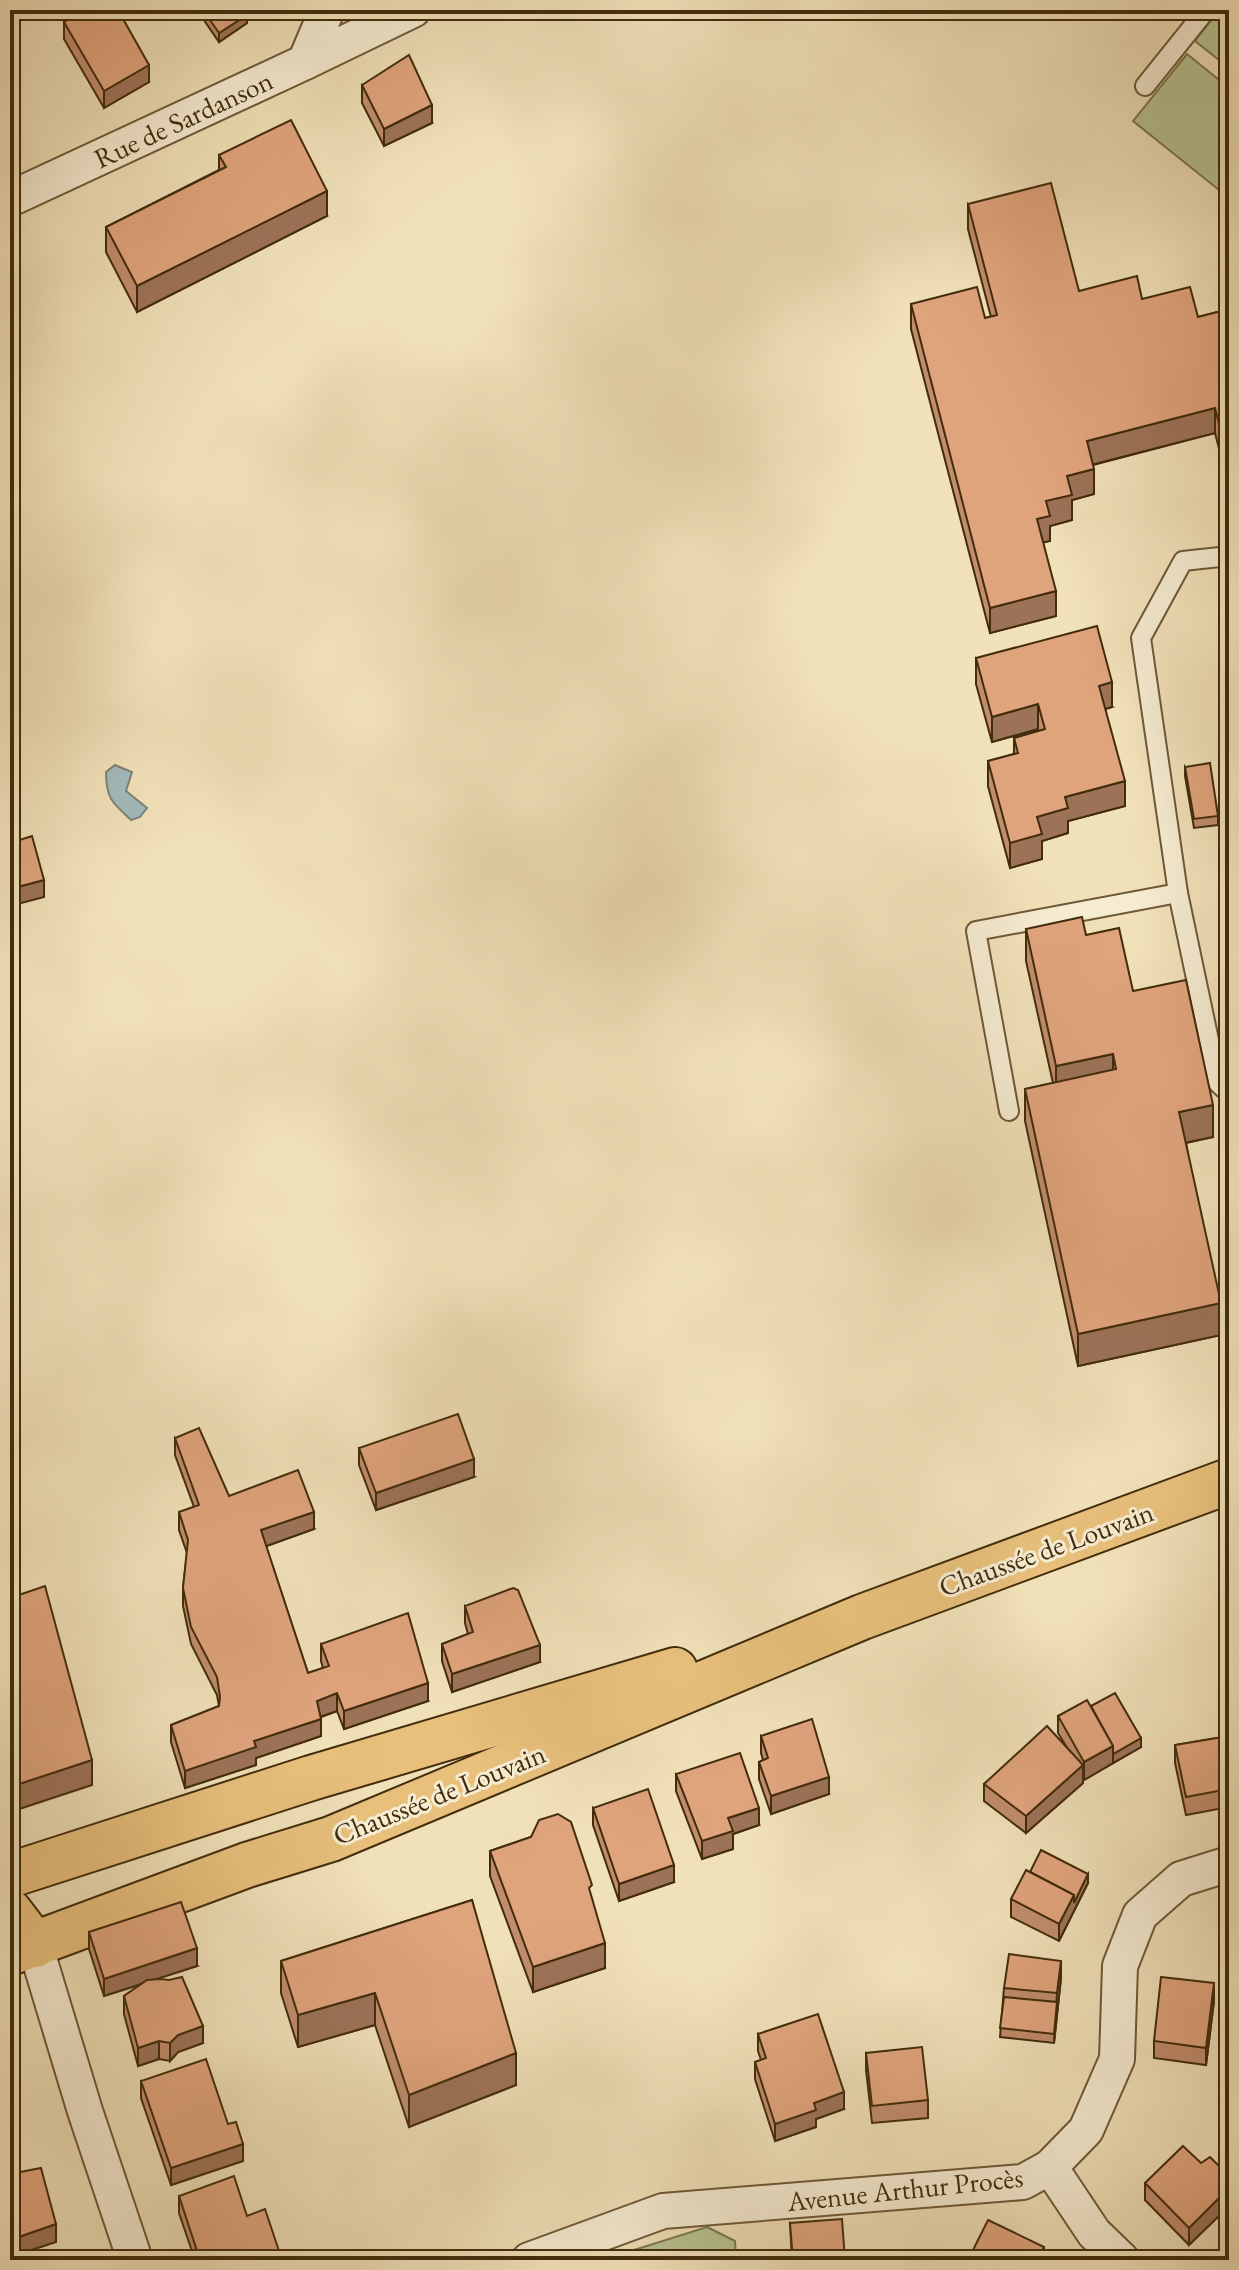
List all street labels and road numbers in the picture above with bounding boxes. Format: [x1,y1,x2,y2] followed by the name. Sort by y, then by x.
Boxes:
[88,62,278,176] street label: Rue de Sardanson
[934,1493,1158,1605] street label: Chaussée de Louvain
[328,1735,551,1853] street label: Chaussée de Louvain
[784,2159,1025,2219] street label: Avenue Arthur Procès

